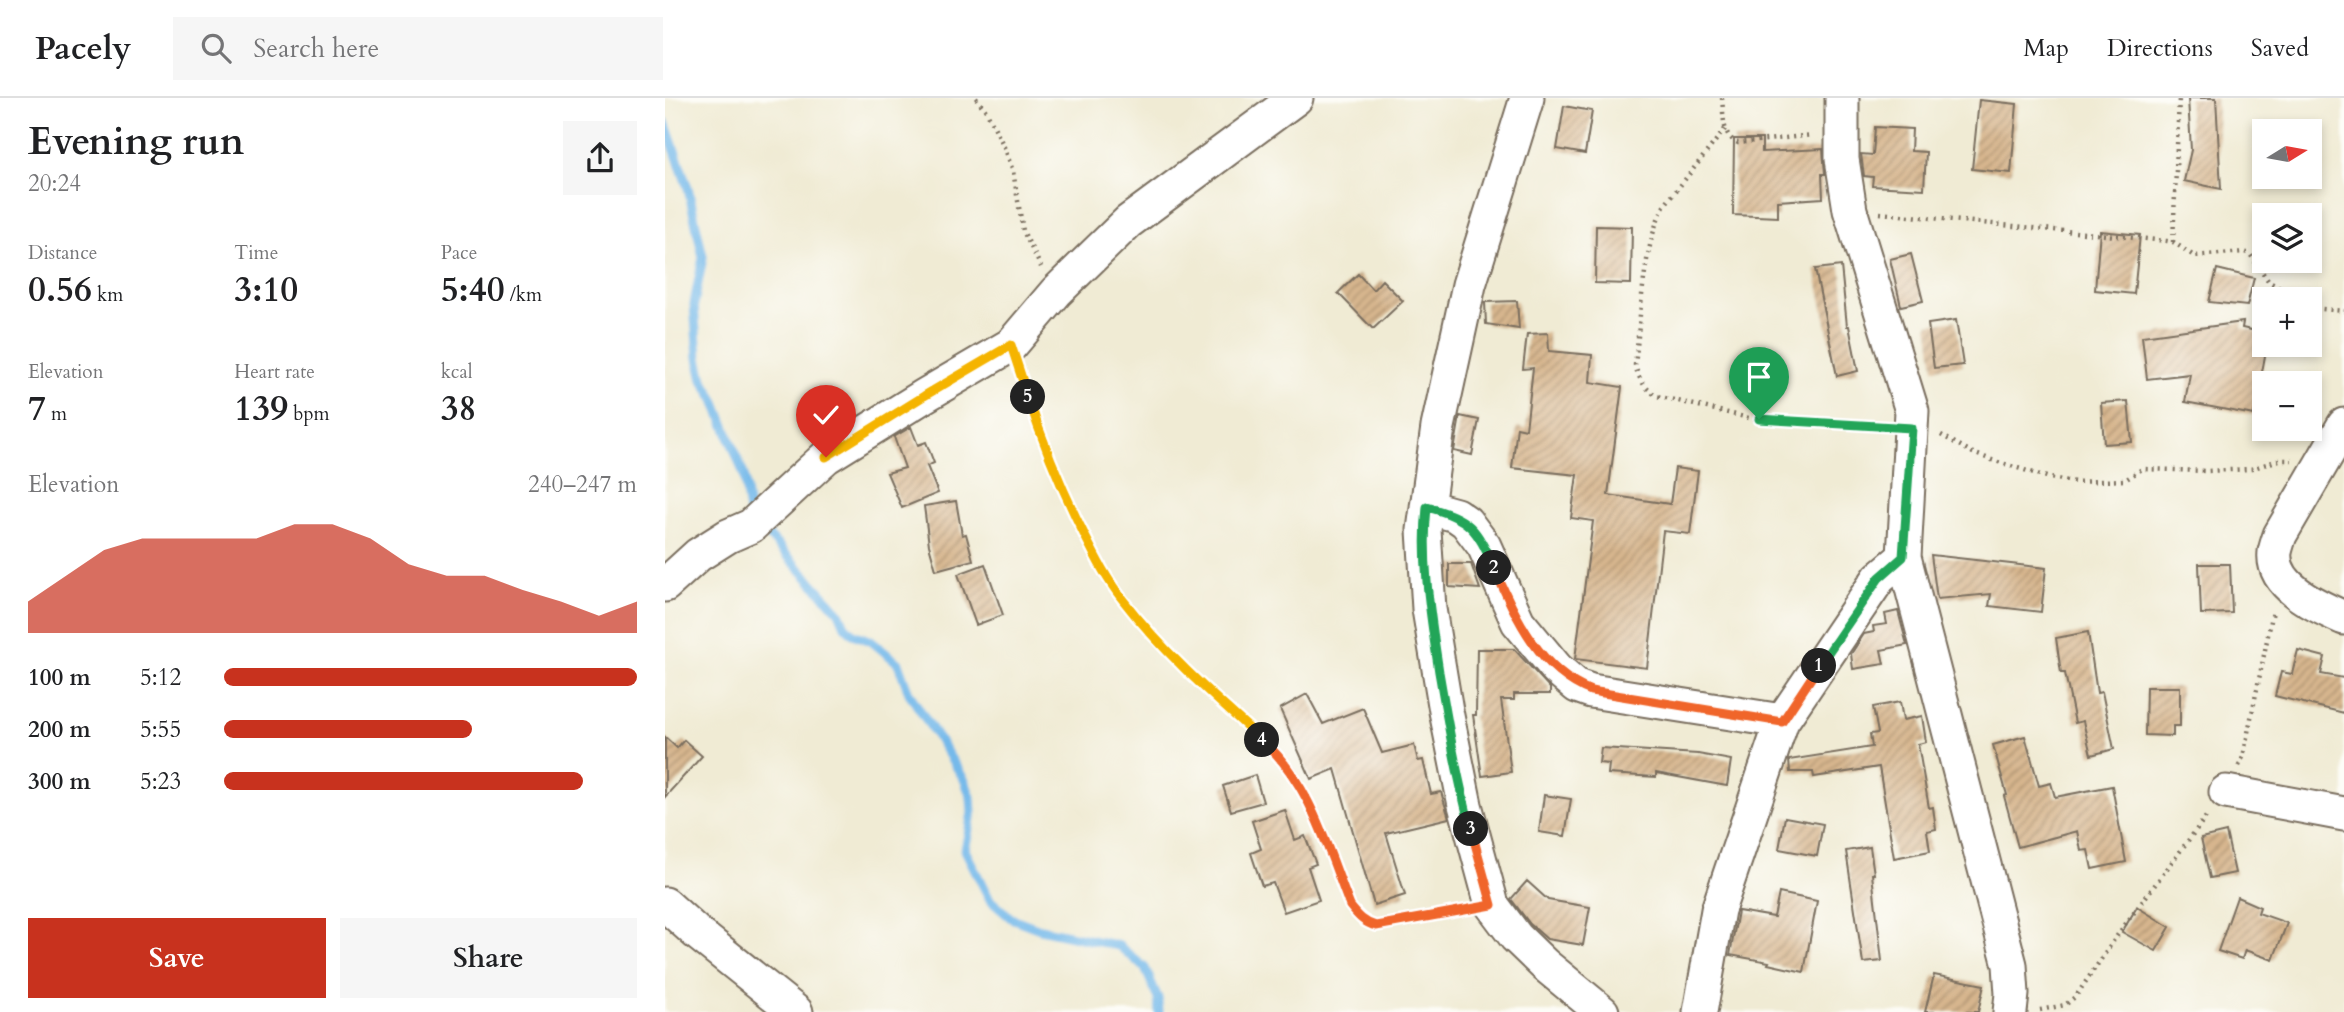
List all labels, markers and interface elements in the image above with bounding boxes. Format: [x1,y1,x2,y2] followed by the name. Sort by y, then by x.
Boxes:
[173,17,663,80] search box
[35,26,131,71] text: Pacely
[197,29,235,67] icon: search
[253,31,379,66] text: Search here
[2023,32,2069,65] text: Map
[2107,32,2213,65] text: Directions
[2251,32,2309,65] text: Saved
[28,116,244,168] text: Evening run
[2252,119,2322,189] north arrow
[2252,119,2322,441] map controls
[563,121,637,195] button: share
[28,168,81,199] text: 20:24
[2252,203,2322,273] button: layers
[28,240,97,266] text: Distance
[234,240,278,266] text: Time
[441,240,477,266] text: Pace
[28,266,92,314] text: 0.56
[234,266,298,314] text: 3:10
[441,266,505,314] text: 5:40
[92,282,123,308] text: km
[505,282,542,308] text: /km
[2252,287,2322,357] button: +
[1729,347,1789,419] pin
[1740,358,1778,396] icon: arrive
[28,359,103,385] text: Elevation
[234,359,315,385] text: Heart rate
[441,359,473,385] text: kcal
[2252,371,2322,441] button: −
[1011,380,1045,414] pin: 5
[1023,383,1032,409] text: 5
[28,385,46,433] text: 7
[234,385,288,433] text: 139
[441,385,477,433] text: 38
[796,385,856,457] pin
[807,396,845,434] icon: check
[46,401,67,427] text: m
[288,401,330,427] text: bpm
[28,469,119,500] text: Elevation
[528,469,637,500] text: 240–247 m
[1477,550,1511,586] pin: 2
[1489,554,1498,580] text: 2
[1801,648,1837,684] pin: 1
[1814,652,1823,678] text: 1
[28,662,91,693] text: 100 m
[140,662,181,693] text: 5:12
[28,714,91,745] text: 200 m
[140,714,181,745] text: 5:55
[1245,722,1279,758] pin: 4
[1257,726,1266,752] text: 4
[28,766,91,797] text: 300 m
[140,766,181,797] text: 5:23
[1453,812,1489,846] pin: 3
[1466,815,1475,841] text: 3
[28,918,326,998] button: Save
[340,918,637,998] button: Share

